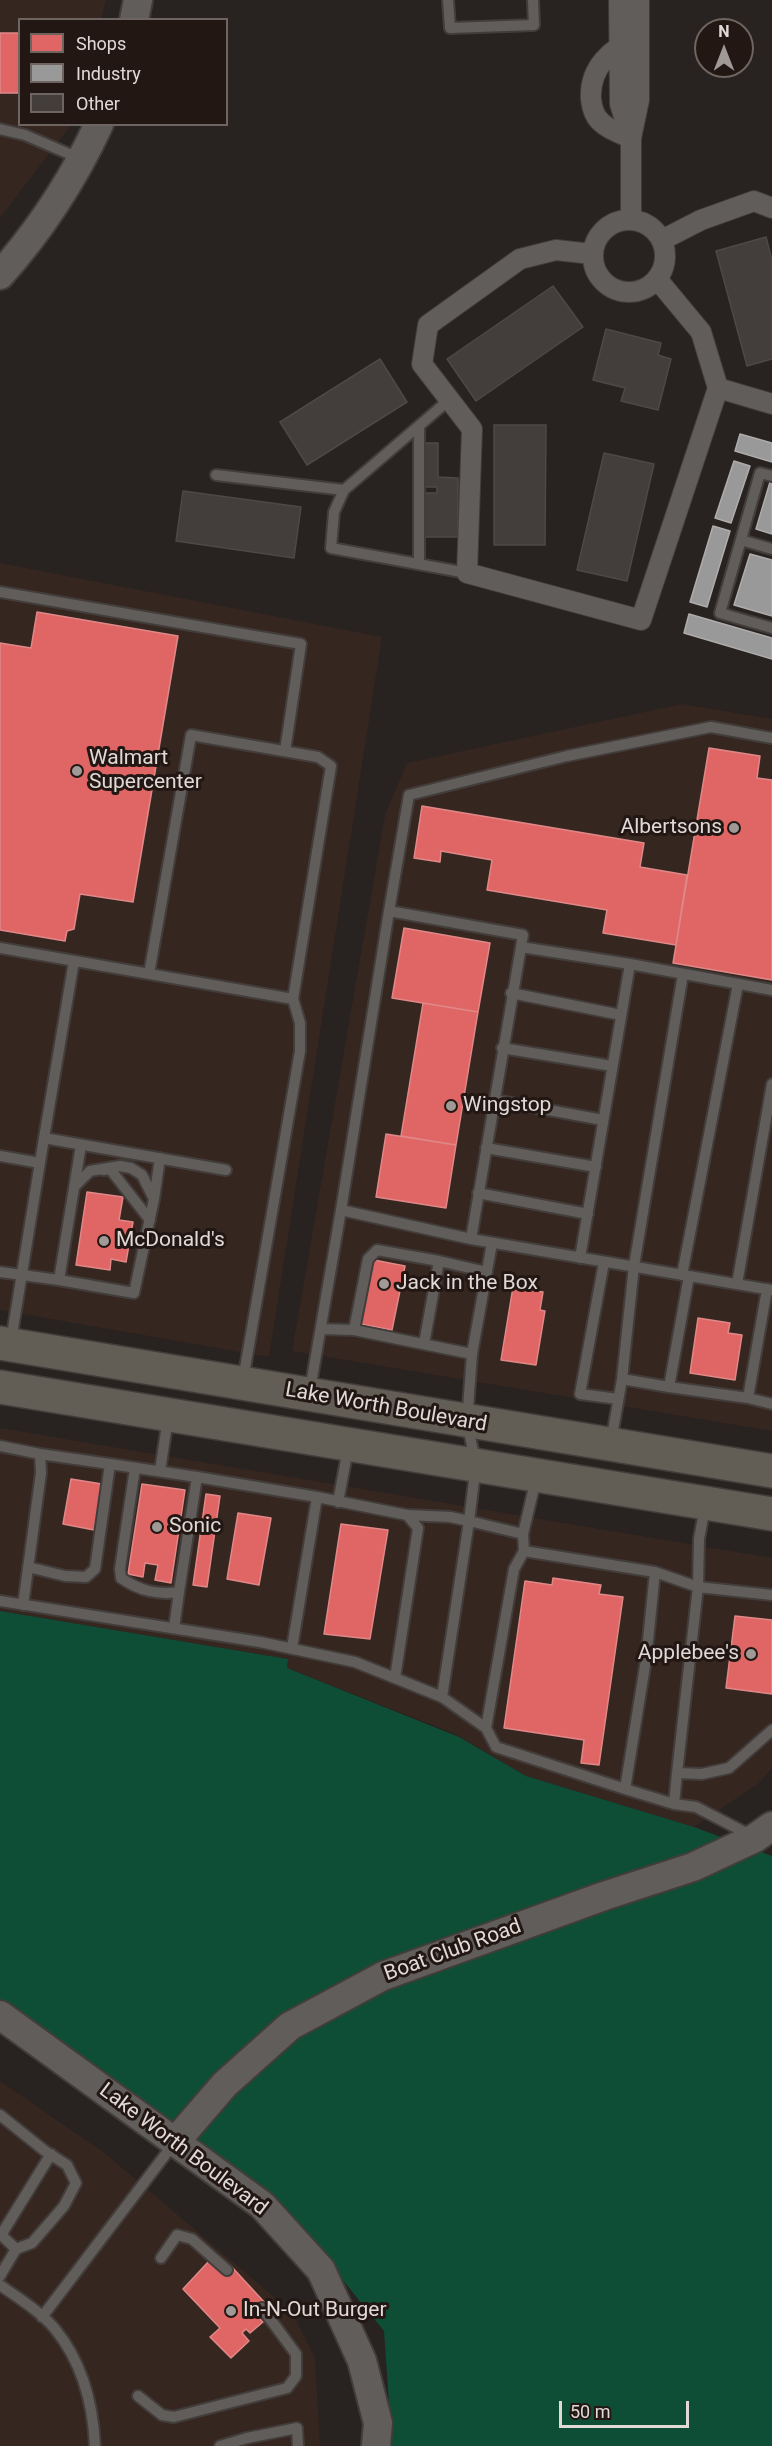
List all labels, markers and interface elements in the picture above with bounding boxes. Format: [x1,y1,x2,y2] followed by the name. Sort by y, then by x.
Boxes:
[18,18,228,126] legend
[694,18,754,78] north arrow
[718,22,730,41] text: N
[76,33,126,54] text: Shops
[76,63,141,84] text: Industry
[76,93,120,114] text: Other
[89,746,202,796] place label: Walmart Supercenter
[70,764,84,778] marker: Walmart Supercenter
[621,815,722,841] place label: Albertsons
[727,821,741,835] marker: Albertsons
[463,1093,551,1119] place label: Wingstop
[444,1099,458,1113] marker: Wingstop
[116,1228,225,1254] place label: McDonald's
[97,1234,111,1248] marker: McDonald's
[396,1271,538,1297] place label: Jack in the Box
[377,1277,391,1291] marker: Jack in the Box
[283,1378,489,1438] street label: Lake Worth Boulevard
[169,1514,221,1540] place label: Sonic
[150,1520,164,1534] marker: Sonic
[638,1641,739,1667] place label: Applebee's
[744,1647,758,1661] marker: Applebee's
[381,1915,525,1987] street label: Boat Club Road
[94,2079,272,2221] street label: Lake Worth Boulevard
[243,2298,387,2324] place label: In-N-Out Burger
[224,2304,238,2318] marker: In-N-Out Burger
[562,2389,692,2427] scale bar
[570,2401,610,2422] text: 50 m

